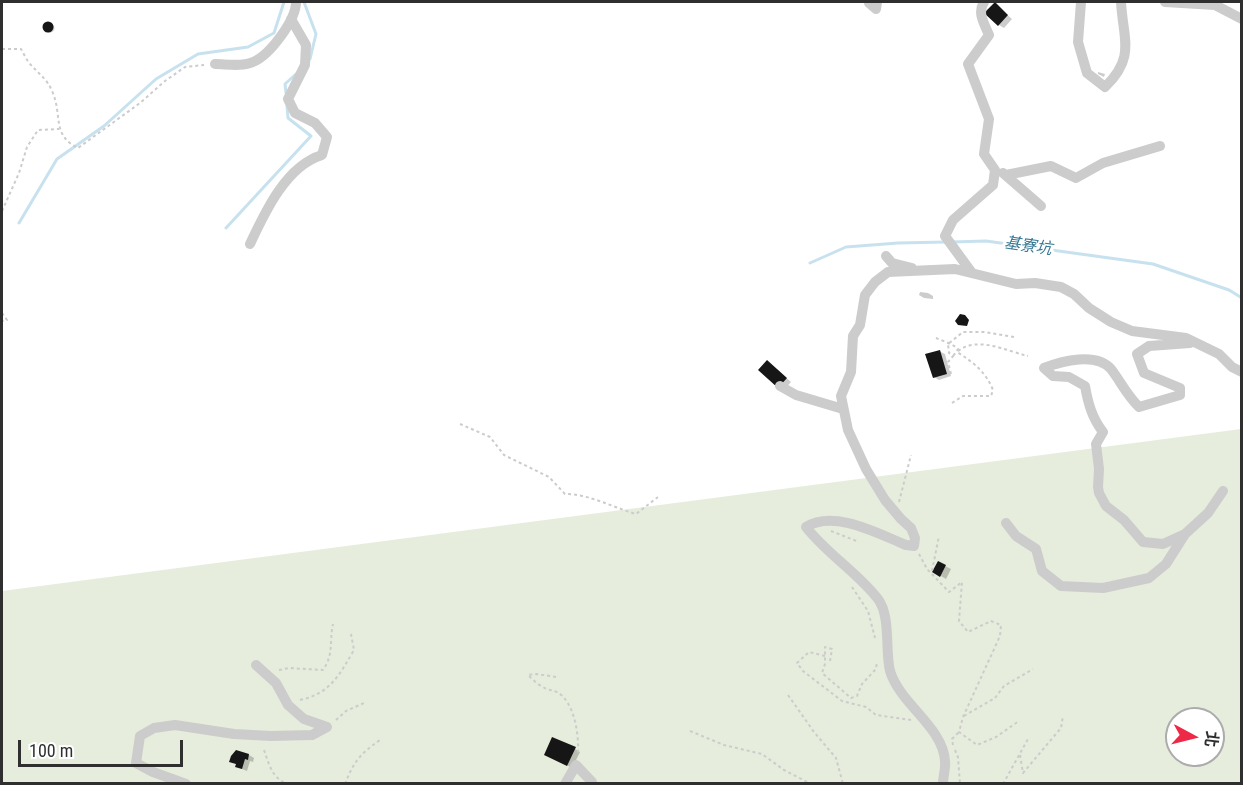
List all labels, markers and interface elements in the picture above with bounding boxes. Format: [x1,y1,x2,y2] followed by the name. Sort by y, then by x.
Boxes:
[1003,234,1053,260] water label: 基寮坑
[1165,707,1225,767] north arrow
[21,728,186,766] scale bar
[1201,730,1222,748] text: 北
[29,740,73,761] text: 100 m

